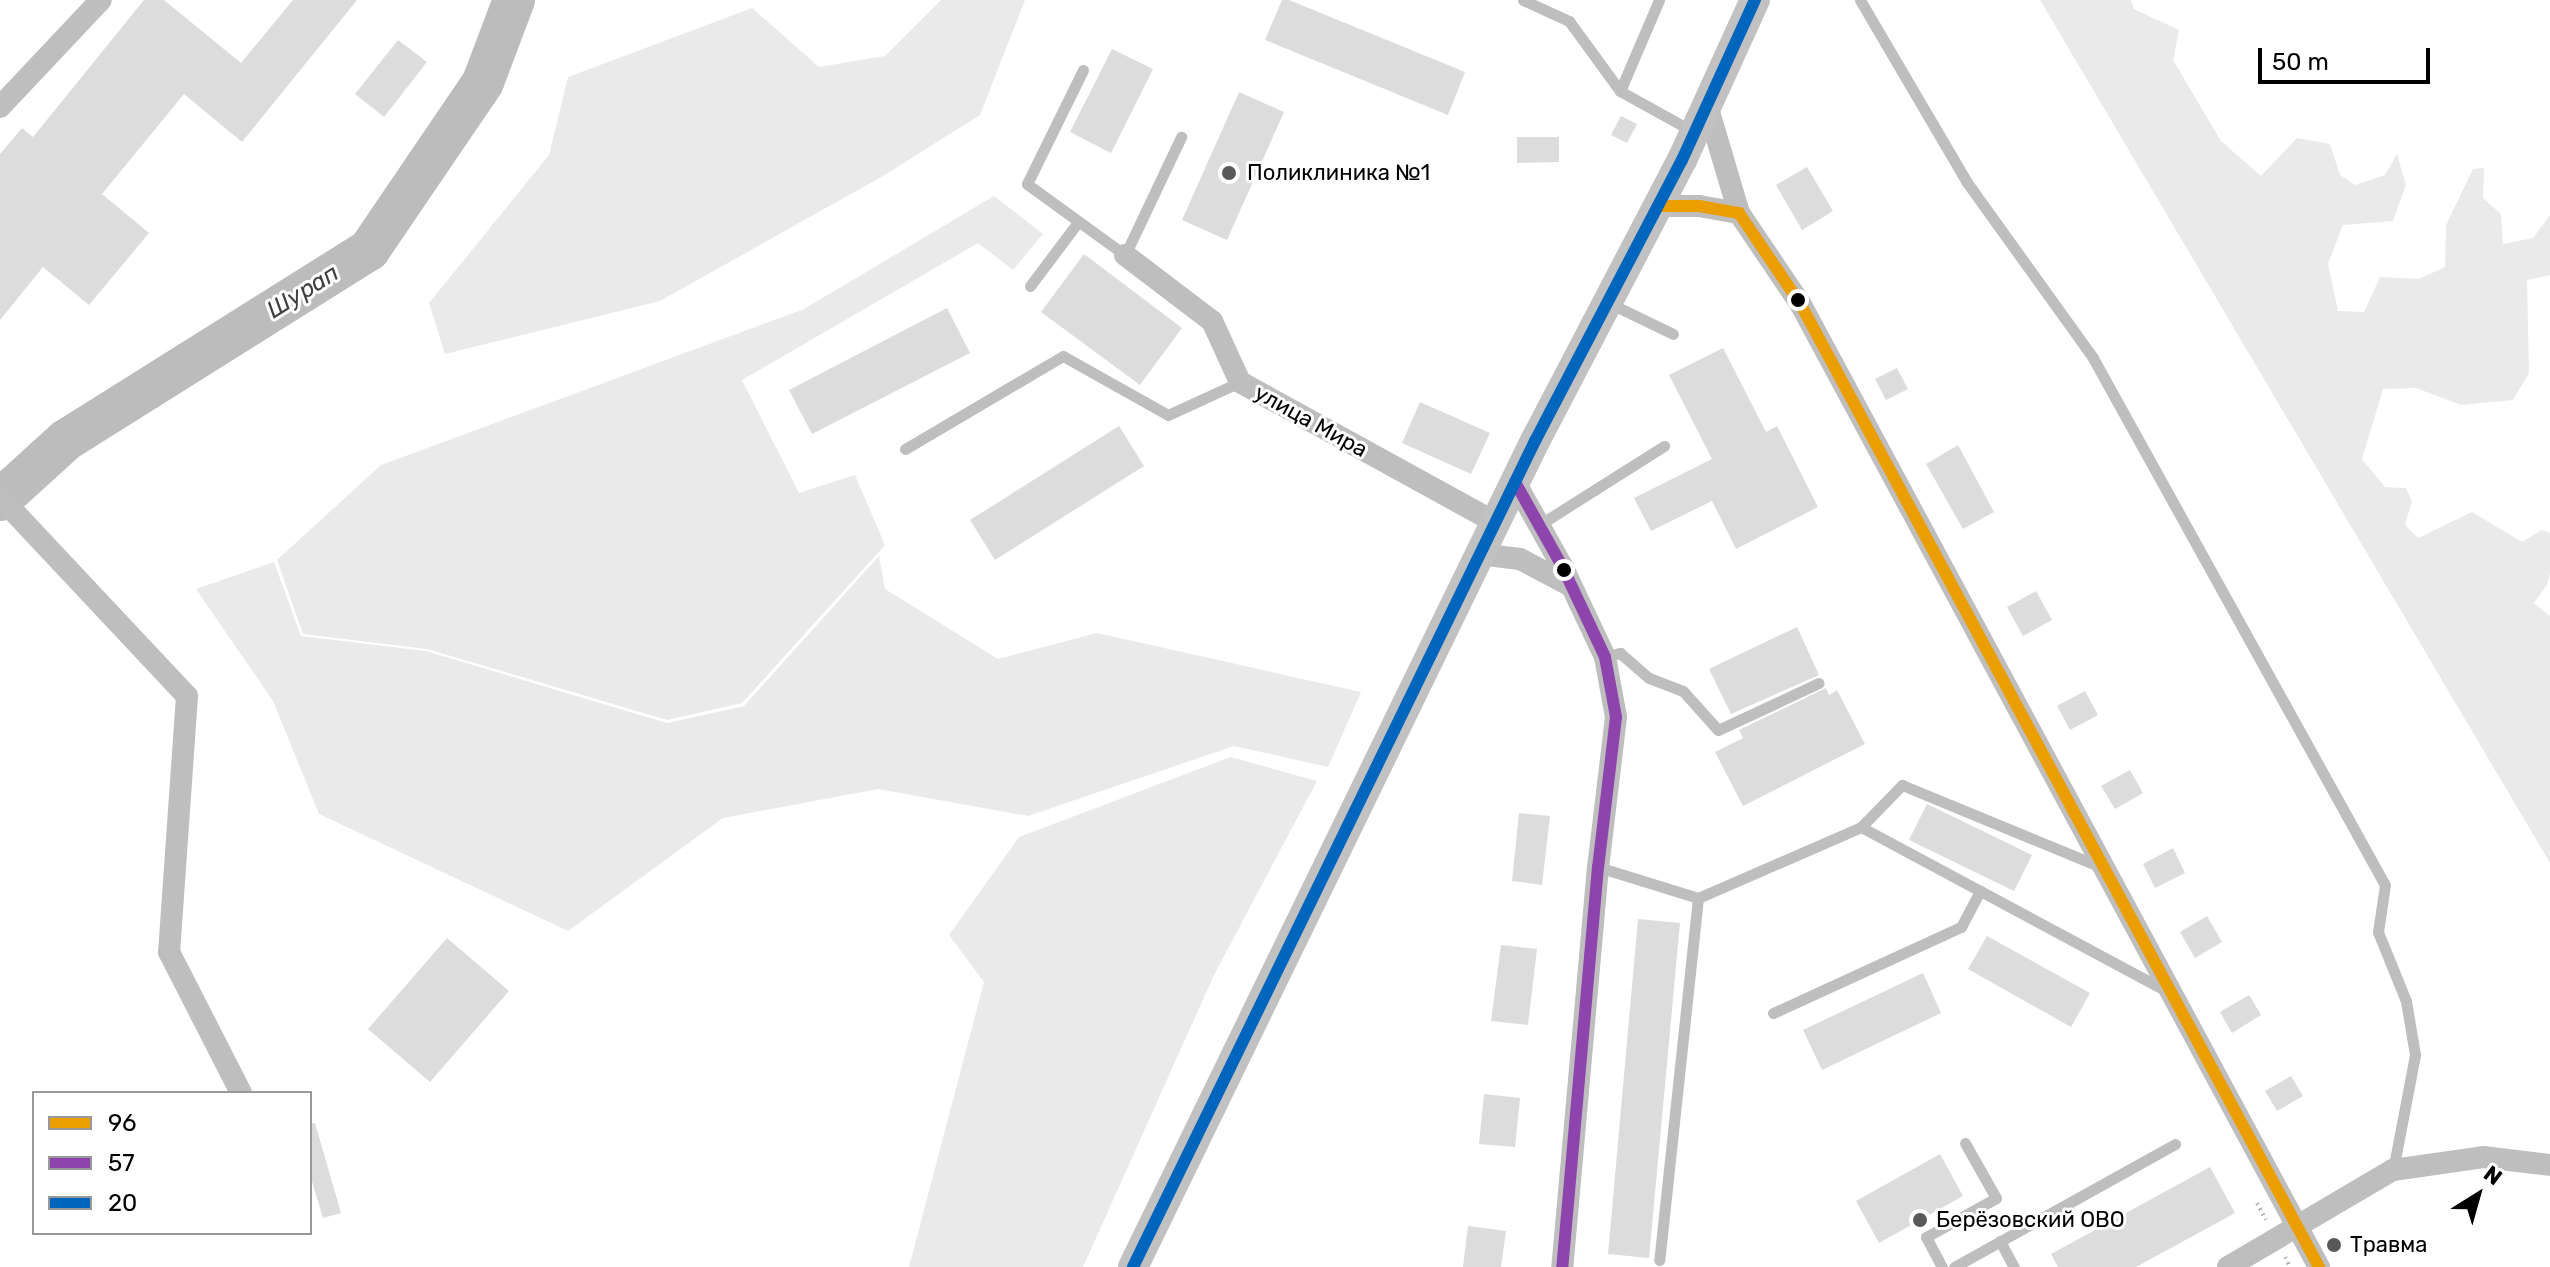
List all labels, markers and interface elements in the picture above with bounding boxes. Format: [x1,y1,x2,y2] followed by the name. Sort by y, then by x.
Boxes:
[2262,32,2434,82] scale bar
[2272,48,2329,76] text: 50 m
[1247,160,1430,186] place label: Поликлиника №1
[1218,162,1240,184] marker: Поликлиника №1
[262,259,344,325] water label: Шурап
[1790,292,1806,308] unlabelled marker
[1250,379,1372,463] street label: улица Мира
[1556,562,1572,578] unlabelled marker
[32,1091,312,1235] legend
[108,1109,136,1137] text: 96
[108,1149,135,1177] text: 57
[2438,1155,2518,1235] north arrow
[2478,1160,2507,1191] text: N
[108,1189,137,1217] text: 20
[1936,1207,2125,1233] place label: Берёзовский ОВО
[1911,1211,1929,1229] marker: Берёзовский ОВО
[2350,1232,2427,1258] place label: Травма
[2325,1236,2343,1254] marker: Травма

